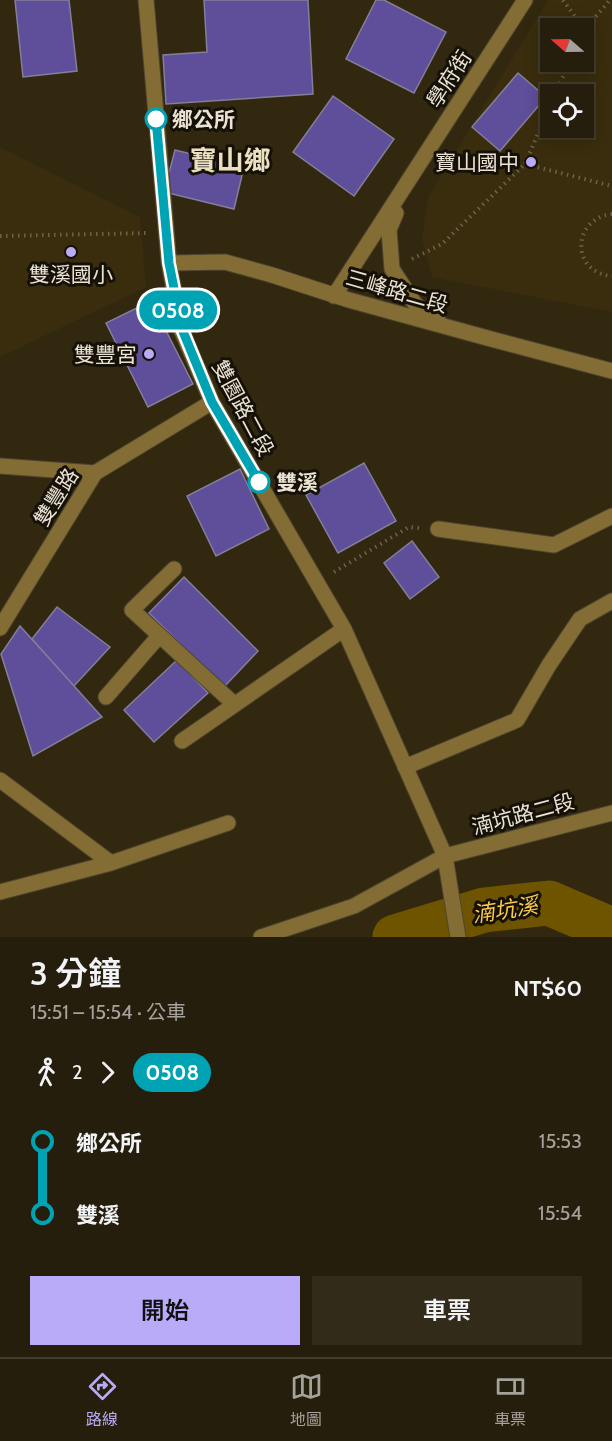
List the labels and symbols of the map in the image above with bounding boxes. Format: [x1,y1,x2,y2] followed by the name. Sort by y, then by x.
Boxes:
[540,18,594,72] north arrow
[421,46,477,112] street label: 學府街
[172,107,235,132] place label: 鄉公所
[145,108,167,130] marker: 鄉公所
[190,144,271,177] district label: 寶山鄉
[435,150,519,175] place label: 寶山國中
[524,155,538,169] marker: 寶山國中
[64,245,78,259] marker: 雙溪國小
[29,262,113,287] place label: 雙溪國小
[343,265,451,317] street label: 三峰路二段
[136,290,220,330] line badge: 0508
[74,342,137,367] place label: 雙豐宮
[142,347,156,361] marker: 雙豐宮
[207,356,279,460] street label: 雙園路二段
[29,464,83,530] street label: 雙豐路
[276,470,318,495] place label: 雙溪
[248,471,270,493] marker: 雙溪
[469,788,577,840] street label: 湳坑路二段
[470,891,543,928] water label: 湳坑溪

